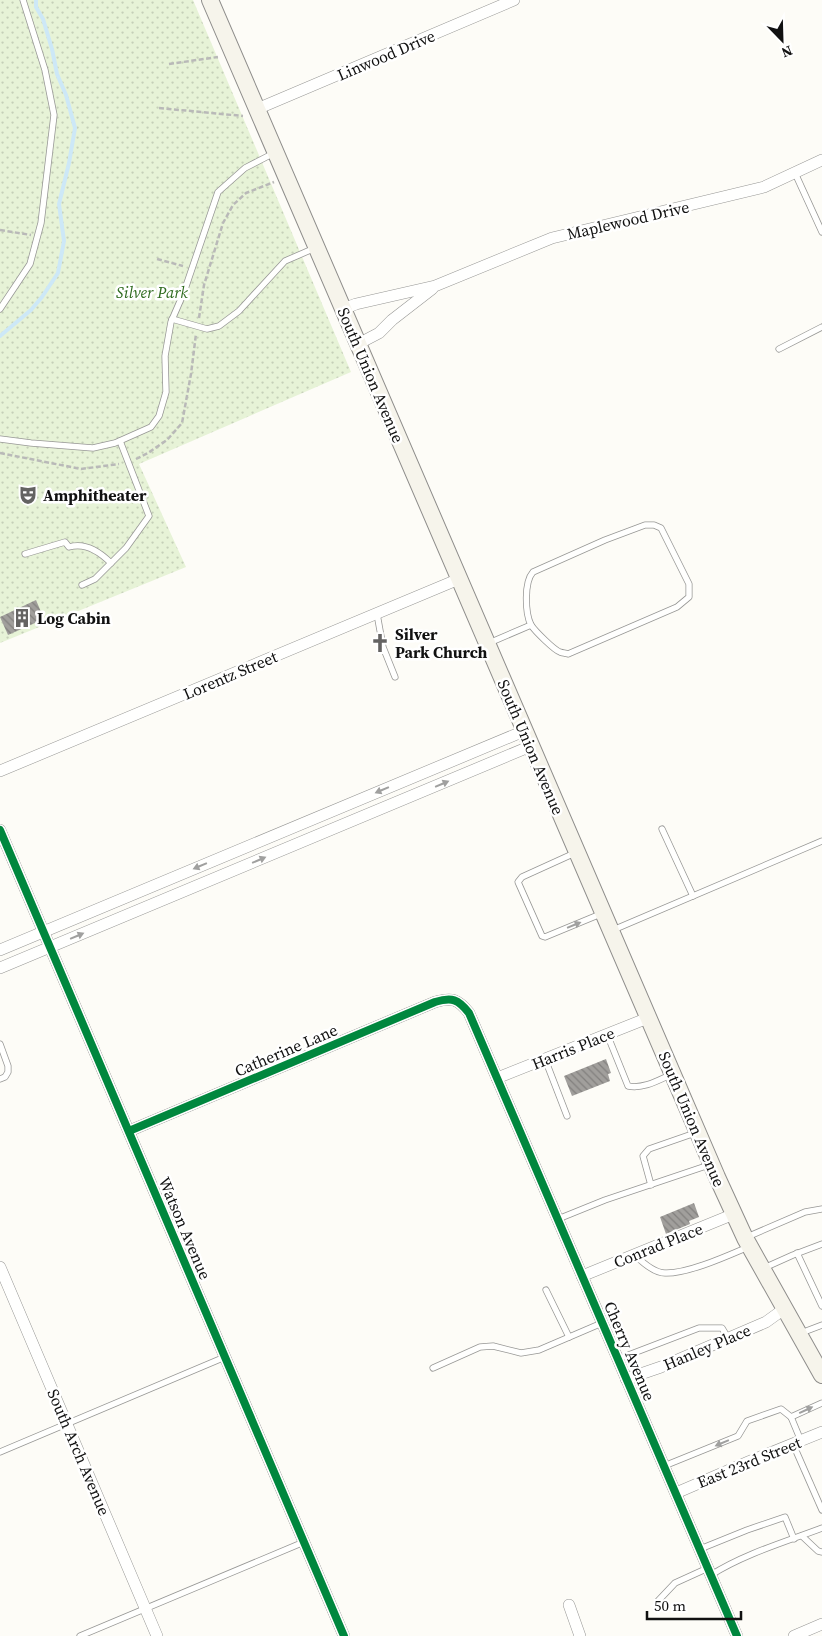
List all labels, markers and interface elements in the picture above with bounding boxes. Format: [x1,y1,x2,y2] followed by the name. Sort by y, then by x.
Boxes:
[757,15,807,65] north arrow
[334,24,438,86] street label: Linwood Drive
[778,41,796,63] text: N
[565,195,691,245] street label: Maplewood Drive
[116,281,188,303] park label: Silver Park
[333,304,409,446] street label: South Union Avenue
[17,484,39,506] theatre icon: Amphitheater
[43,484,147,506] place label: Amphitheater
[11,607,33,629] building icon: Log Cabin
[37,607,111,629] place label: Log Cabin
[395,623,488,663] place label: Silver Park Church
[369,632,391,654] church icon: Silver Park Church
[180,645,281,705] street label: Lorentz Street
[493,676,569,818] street label: South Union Avenue
[435,779,449,787] one-way arrow
[374,786,389,794] one-way arrow
[252,855,267,863] one-way arrow
[193,863,207,871] one-way arrow
[567,921,581,929] one-way arrow
[70,931,84,939] one-way arrow
[231,1018,341,1082] street label: Catherine Lane
[528,1021,618,1075] street label: Harris Place
[654,1048,730,1190] street label: South Union Avenue
[154,1173,216,1283] street label: Watson Avenue
[610,1217,706,1273] street label: Conrad Place
[599,1298,661,1404] street label: Cherry Avenue
[660,1319,754,1375] street label: Hanley Place
[42,1385,116,1519] street label: South Arch Avenue
[799,1405,813,1413] one-way arrow
[694,1431,805,1493] street label: East 23rd Street
[715,1439,729,1447] one-way arrow
[647,1588,741,1620] scale bar
[654,1595,686,1616] text: 50 m

